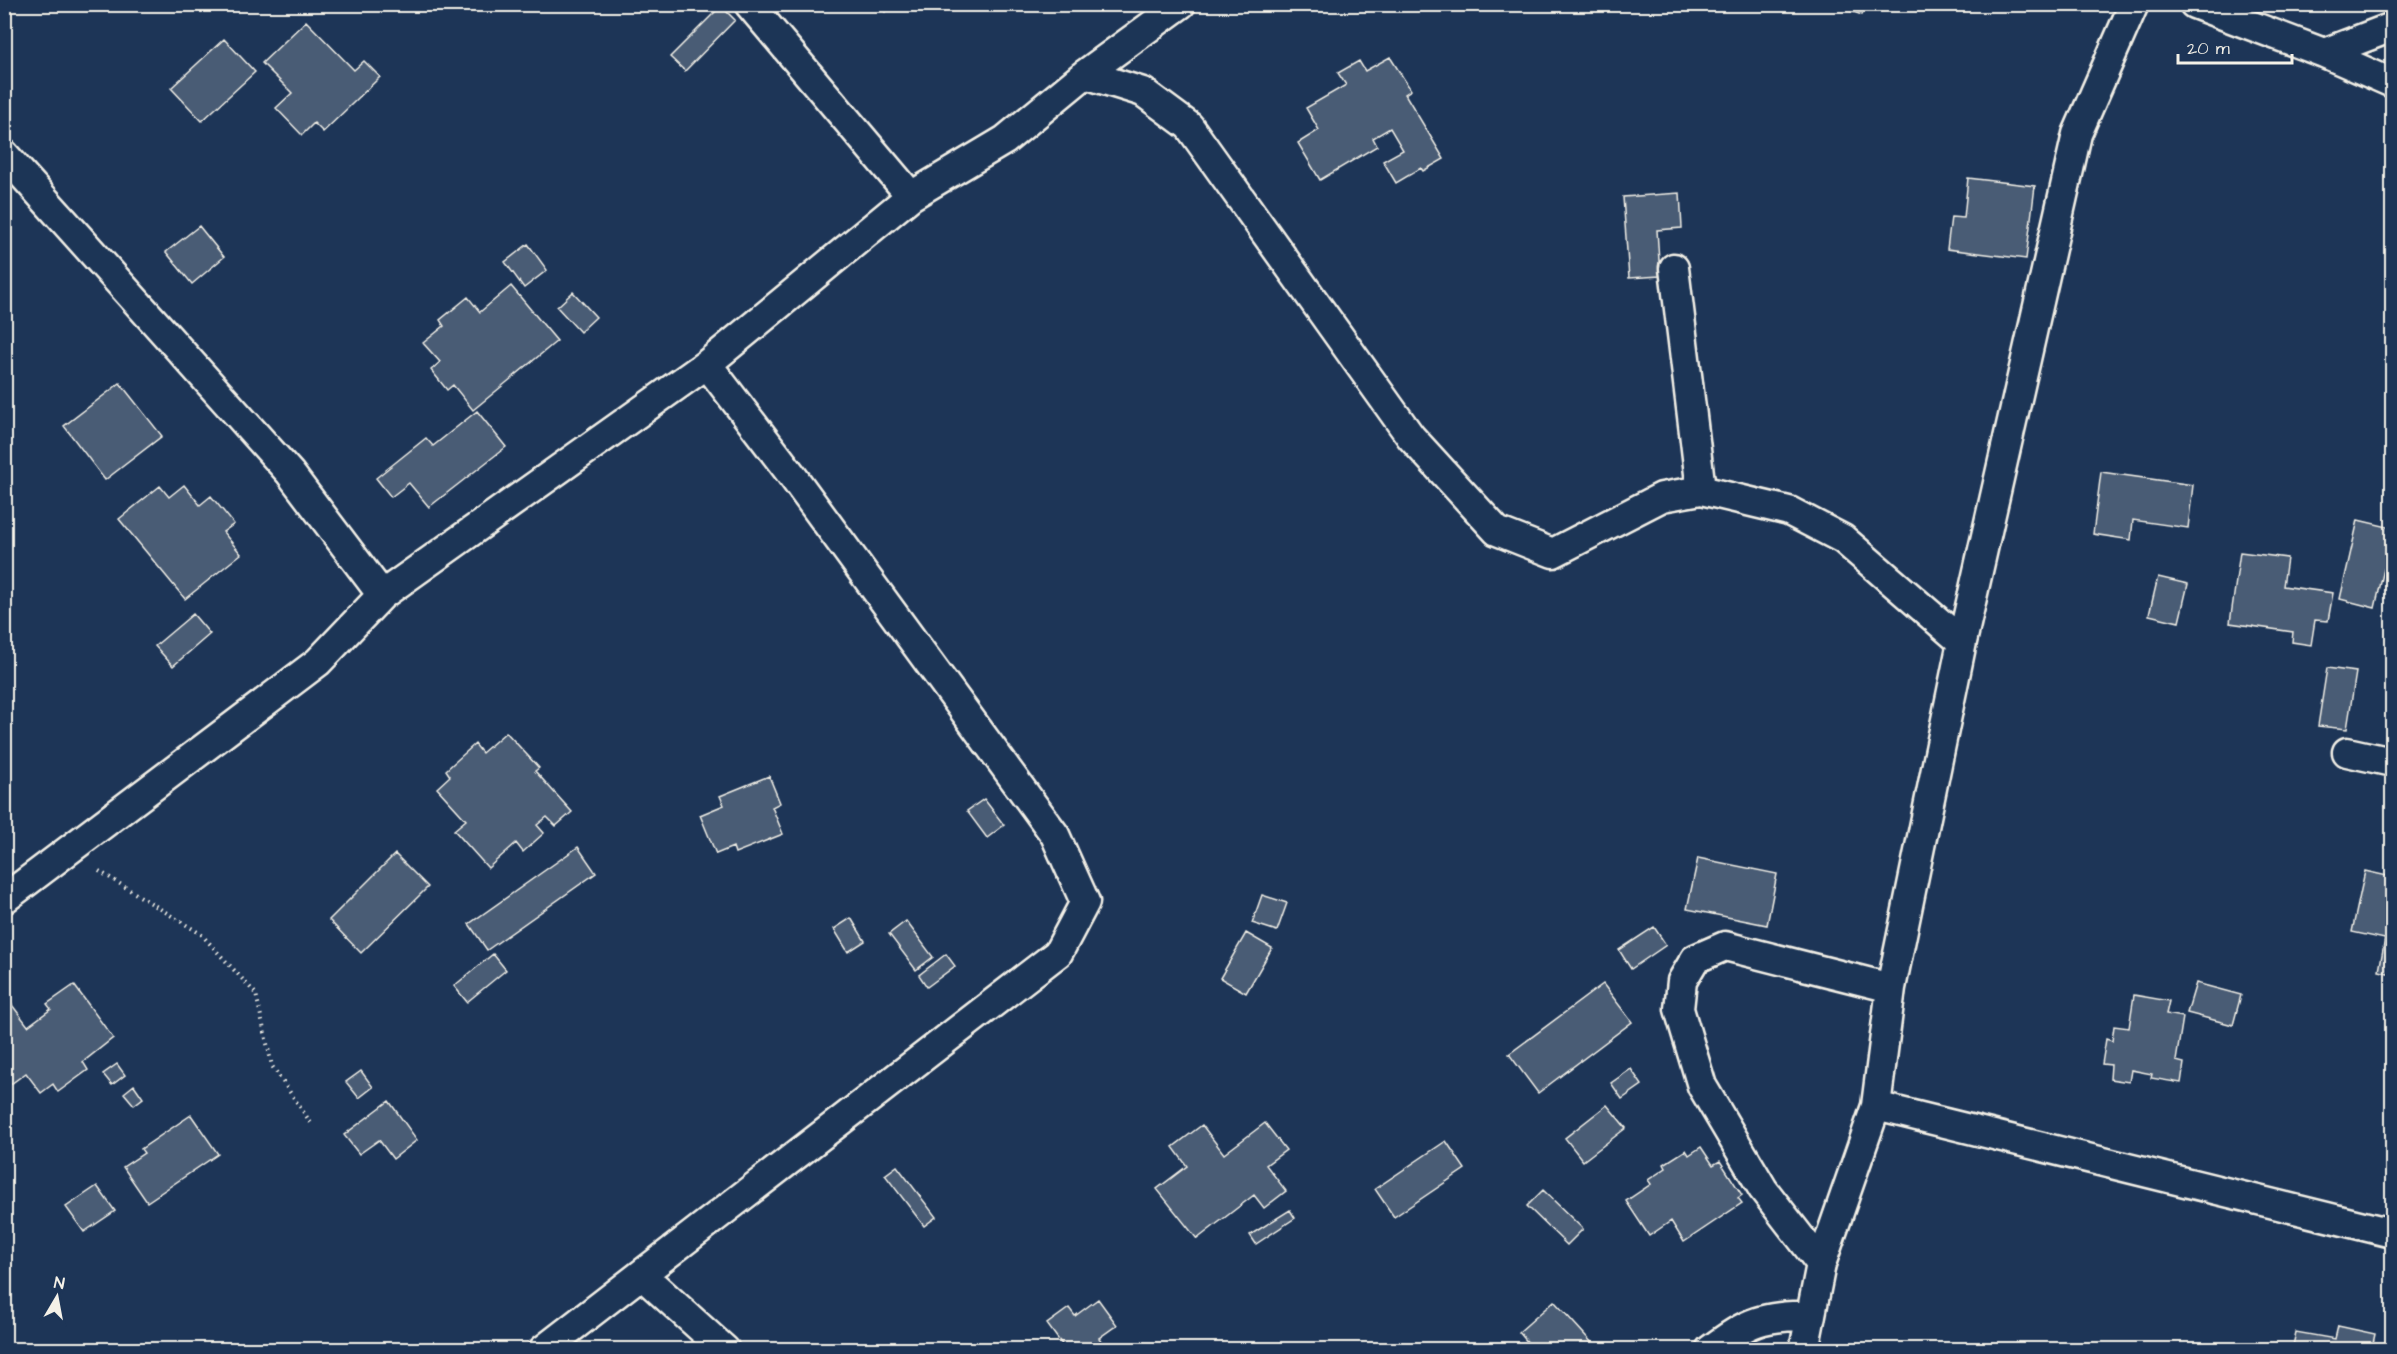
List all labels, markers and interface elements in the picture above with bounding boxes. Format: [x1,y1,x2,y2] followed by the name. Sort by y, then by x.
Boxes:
[2178,27,2292,65] scale bar
[2187,36,2230,61] text: 20 m
[27,1267,87,1327] north arrow
[53,1272,66,1295] text: N

